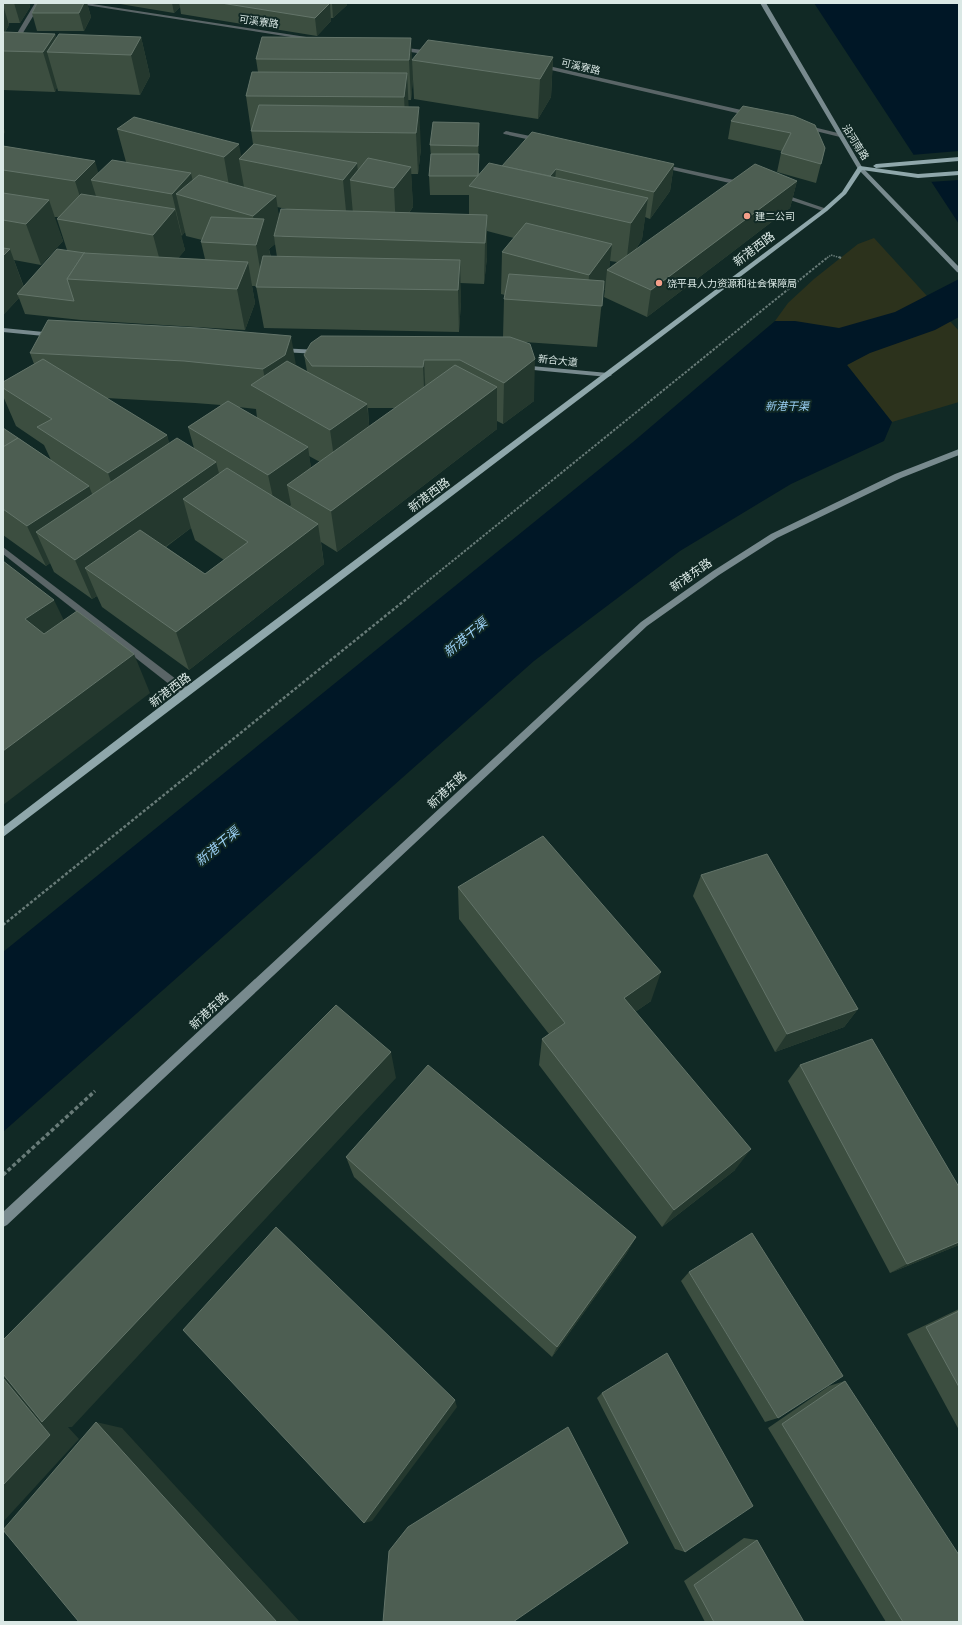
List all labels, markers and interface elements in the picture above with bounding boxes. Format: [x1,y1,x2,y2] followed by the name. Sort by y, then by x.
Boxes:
[238,13,280,30] street label: 可溪寮路
[560,57,602,76] street label: 可溪寮路
[840,122,871,162] street label: 沿河南路
[742,211,752,221] marker: 建二公司
[755,211,795,222] place label: 建二公司
[731,229,777,269] street label: 新港西路
[654,278,664,288] marker: 饶平县人力资源和社会保障局
[667,278,797,289] place label: 饶平县人力资源和社会保障局
[537,353,578,368] street label: 新合大道
[765,400,811,413] water label: 新港干渠
[406,475,452,515] street label: 新港西路
[667,555,715,595] street label: 新港东路
[441,614,492,660] water label: 新港干渠
[147,670,193,710] street label: 新港西路
[425,769,469,811] street label: 新港东路
[193,823,244,869] water label: 新港干渠
[187,990,231,1032] street label: 新港东路

